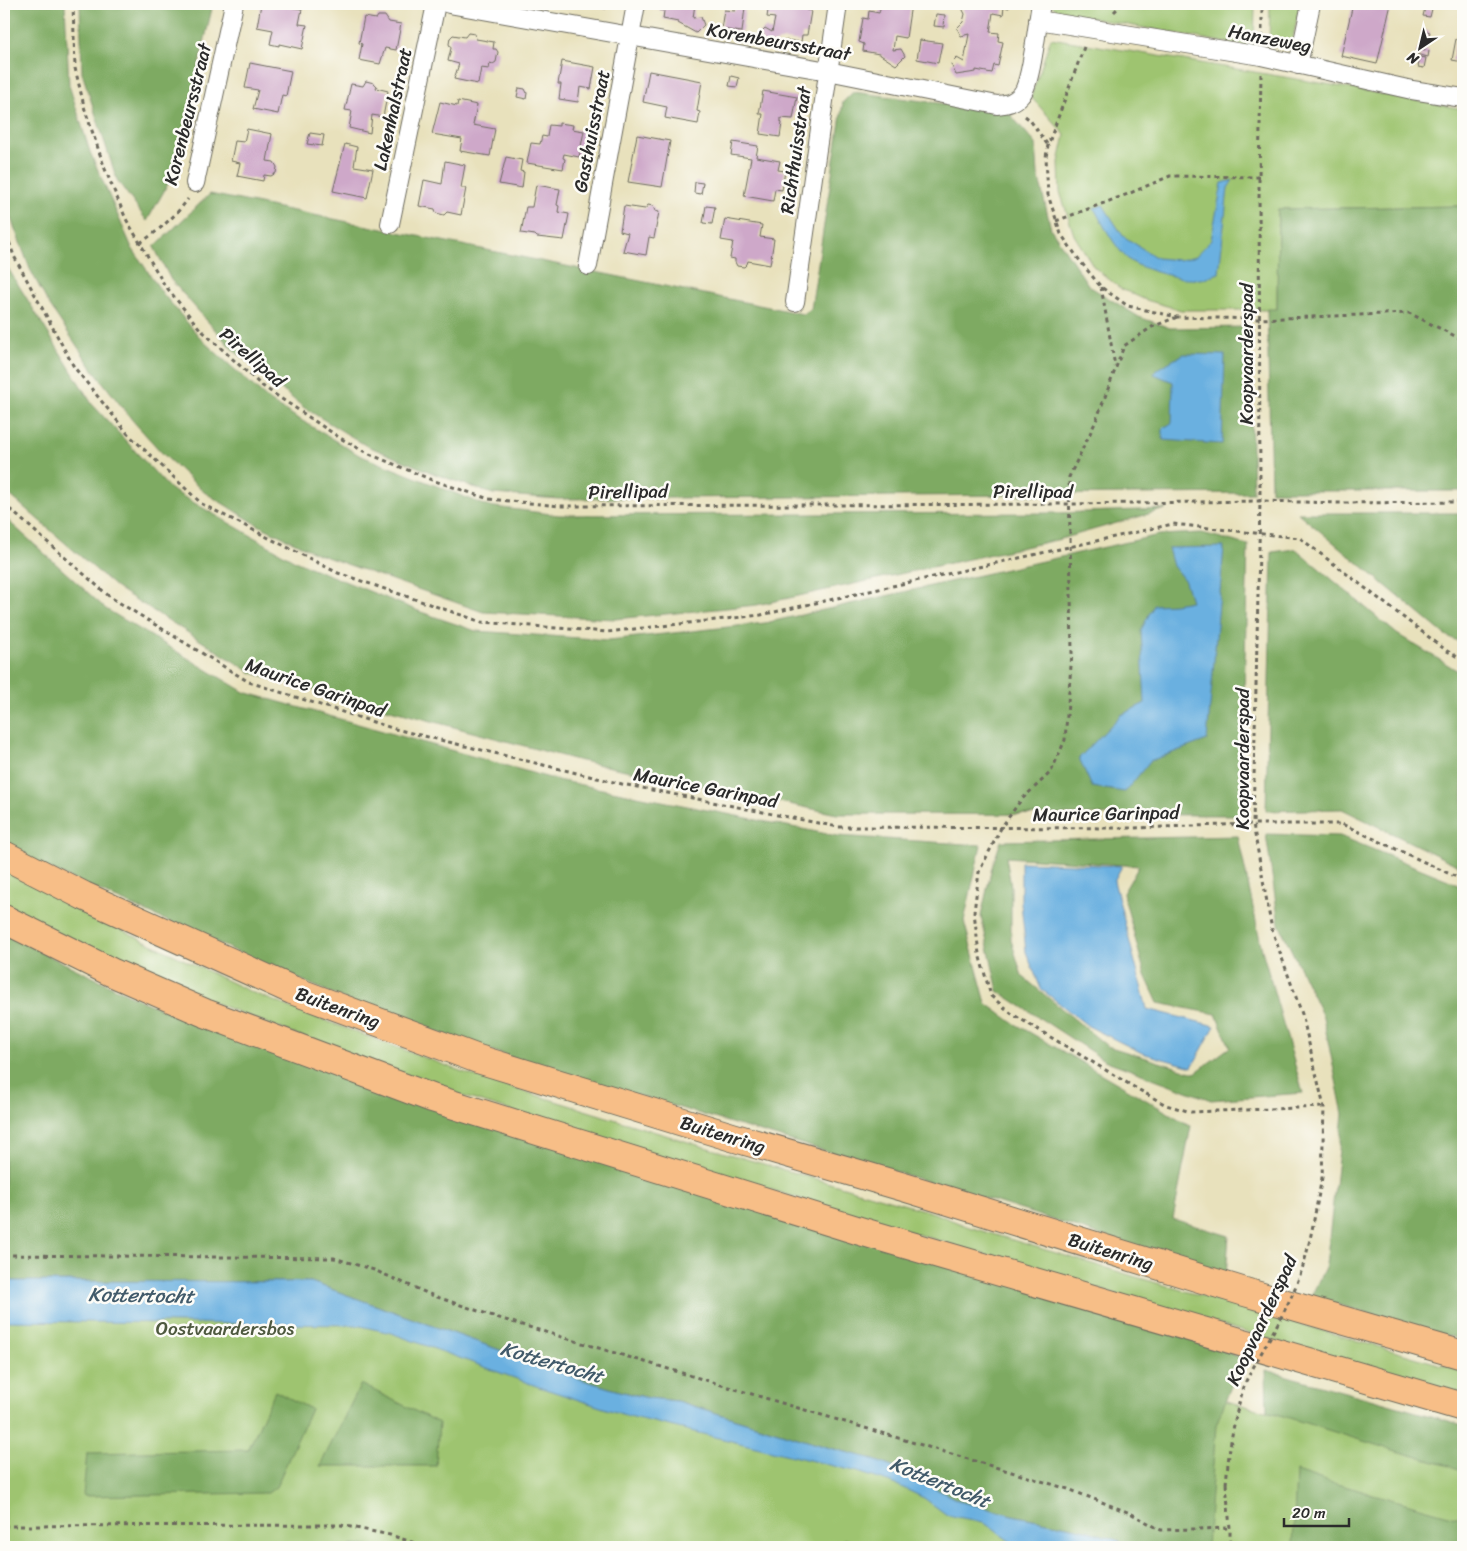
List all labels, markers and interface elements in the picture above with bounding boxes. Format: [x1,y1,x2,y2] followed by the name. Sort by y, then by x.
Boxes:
[704,13,855,71] street label: Korenbeursstraat
[1226,14,1315,63] street label: Hanzeweg
[1394,22,1444,72] north arrow
[154,38,221,189] street label: Korenbeursstraat
[363,45,422,174] street label: Lakenhalstraat
[1401,45,1425,72] text: N
[563,67,620,195] street label: Gasthuisstraat
[770,83,821,216] street label: Richthuisstraat
[1230,282,1263,425] street label: Koopvaarderspad
[212,319,294,397] street label: Pirellipad
[588,474,669,509] street label: Pirellipad
[993,475,1074,508] street label: Pirellipad
[241,648,392,728] street label: Maurice Garinpad
[1226,687,1259,830] street label: Koopvaarderspad
[631,757,783,818] street label: Maurice Garinpad
[1032,796,1182,831] street label: Maurice Garinpad
[291,977,385,1038] street label: Buitenring
[676,1106,770,1163] street label: Buitenring
[1064,1223,1158,1280] street label: Buitenring
[1217,1248,1307,1391] street label: Koopvaarderspad
[88,1277,196,1314] water label: Kottertocht
[156,1312,295,1345] park label: Oostvaardersbos
[496,1331,609,1394] water label: Kottertocht
[885,1447,997,1519] water label: Kottertocht
[1284,1496,1350,1528] scale bar
[1292,1500,1326,1526] text: 20 m

